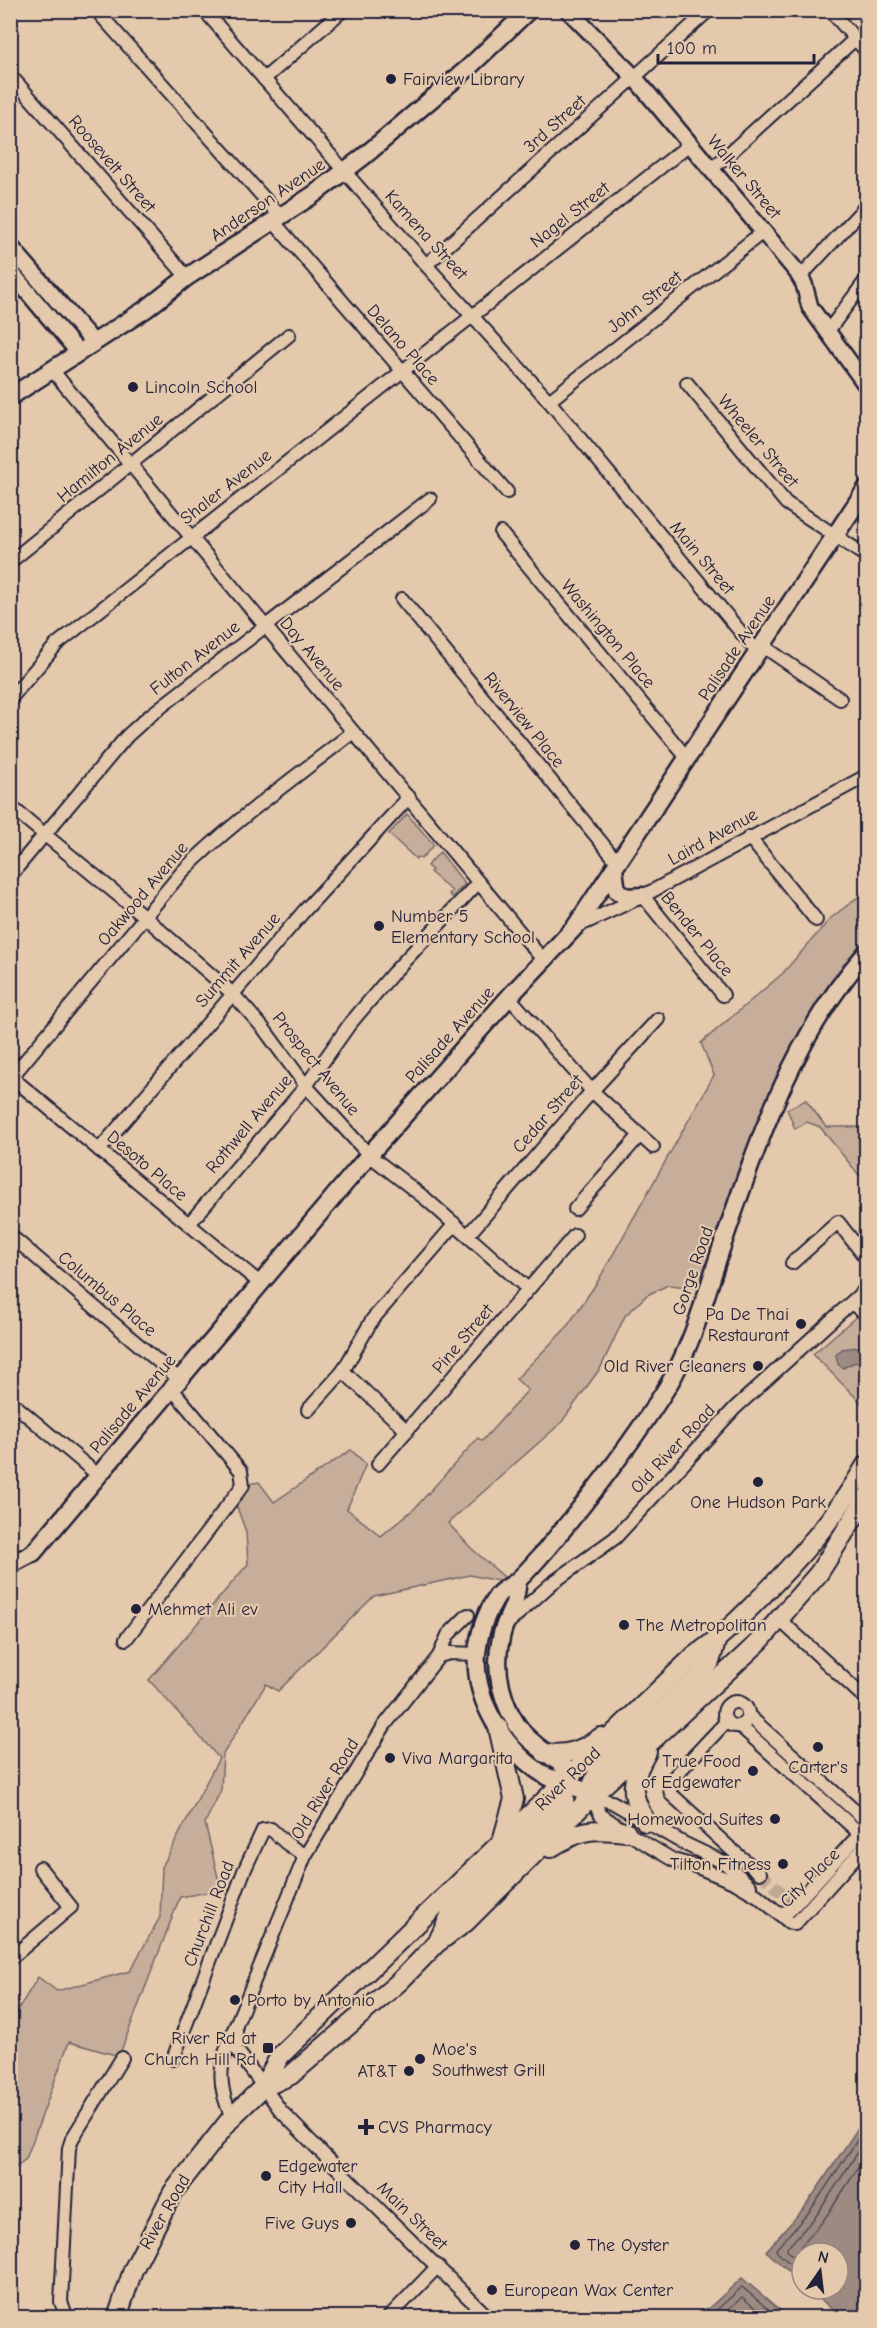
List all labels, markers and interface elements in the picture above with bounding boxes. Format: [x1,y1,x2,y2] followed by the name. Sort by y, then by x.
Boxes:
[658,27,814,65] scale bar
[667,38,717,59] text: 100 m
[403,69,525,90] place label: Fairview Library
[384,72,398,86] marker: Fairview Library
[520,90,591,157] street label: 3rd Street
[64,111,161,218] street label: Roosevelt Street
[703,131,786,224] street label: Walker Street
[207,154,329,246] street label: Anderson Avenue
[526,177,614,252] street label: Nagel Street
[380,186,472,285] street label: Kamena Street
[604,266,687,337] street label: John Street
[362,300,444,390] street label: Delano Place
[145,377,257,398] place label: Lincoln School
[126,380,140,394] marker: Lincoln School
[713,390,803,492] street label: Wheeler Street
[53,409,167,507] street label: Hamilton Avenue
[176,445,276,529] street label: Shaler Avenue
[665,517,739,600] street label: Main Street
[556,575,660,693] street label: Washington Place
[694,591,780,705] street label: Palisade Avenue
[275,613,349,695] street label: Day Avenue
[146,616,244,700] street label: Fulton Avenue
[479,668,569,772] street label: Riverview Place
[665,804,761,870] street label: Laird Avenue
[93,838,193,950] street label: Oakwood Avenue
[656,887,738,981] street label: Bender Place
[391,906,535,948] place label: Number 5 Elementary School
[191,908,285,1012] street label: Summit Avenue
[372,919,386,933] marker: Number 5 Elementary School
[401,982,499,1088] street label: Palisade Avenue
[268,1008,364,1120] street label: Prospect Avenue
[201,1070,297,1178] street label: Rothwell Avenue
[508,1070,588,1158] street label: Cedar Street
[103,1126,191,1206] street label: Desoto Place
[668,1224,718,1318] street label: Gorge Road
[54,1247,160,1341] street label: Columbus Place
[428,1299,499,1378] street label: Pine Street
[706,1304,790,1346] place label: Pa De Thai Restaurant
[794,1317,808,1331] marker: Pa De Thai Restaurant
[86,1350,180,1458] street label: Palisade Avenue
[604,1356,746,1377] place label: Old River Cleaners
[751,1359,765,1373] marker: Old River Cleaners
[626,1400,720,1498] street label: Old River Road
[751,1475,765,1489] marker: One Hudson Park
[690,1492,826,1513] place label: One Hudson Park
[148,1599,258,1620] place label: Mehmet Ali ev
[129,1602,143,1616] marker: Mehmet Ali ev
[636,1615,767,1636] place label: The Metropolitan
[617,1618,631,1632] marker: The Metropolitan
[287,1735,363,1843] street label: Old River Road
[811,1740,825,1754] marker: Carter's
[531,1743,605,1815] street label: River Road
[402,1748,513,1769] place label: Viva Margarita
[383,1751,397,1765] marker: Viva Margarita
[641,1751,742,1793] place label: True Food of Edgewater
[788,1757,848,1778] place label: Carter's
[746,1764,760,1778] marker: True Food of Edgewater
[627,1809,763,1830] place label: Homewood Suites
[768,1812,782,1826] marker: Homewood Suites
[776,1844,844,1912] street label: City Place
[670,1854,771,1875] place label: Tilton Fitness
[776,1857,790,1871] marker: Tilton Fitness
[179,1858,239,1970] street label: Churchill Road
[247,1990,375,2011] place label: Porto by Antonio
[228,1993,242,2007] marker: Porto by Antonio
[144,2028,257,2070] place label: River Rd at Church Hill Rd
[432,2039,546,2081] place label: Moe's Southwest Grill
[261,2041,275,2055] marker: River Rd at Church Hill Rd
[413,2052,427,2066] marker: Moe's Southwest Grill
[358,2061,398,2082] place label: AT&T
[402,2064,416,2078] marker: AT&T
[378,2117,493,2138] place label: CVS Pharmacy
[359,2120,373,2134] marker: CVS Pharmacy
[278,2156,358,2198] place label: Edgewater City Hall
[259,2169,273,2183] marker: Edgewater City Hall
[135,2171,195,2253] street label: River Road
[373,2177,452,2255] street label: Main Street
[265,2213,339,2234] place label: Five Guys
[344,2216,358,2230] marker: Five Guys
[587,2235,670,2256] place label: The Oyster
[568,2238,582,2252] marker: The Oyster
[790,2241,850,2301] north arrow
[816,2247,831,2267] text: N
[504,2280,674,2301] place label: European Wax Center
[485,2283,499,2297] marker: European Wax Center

